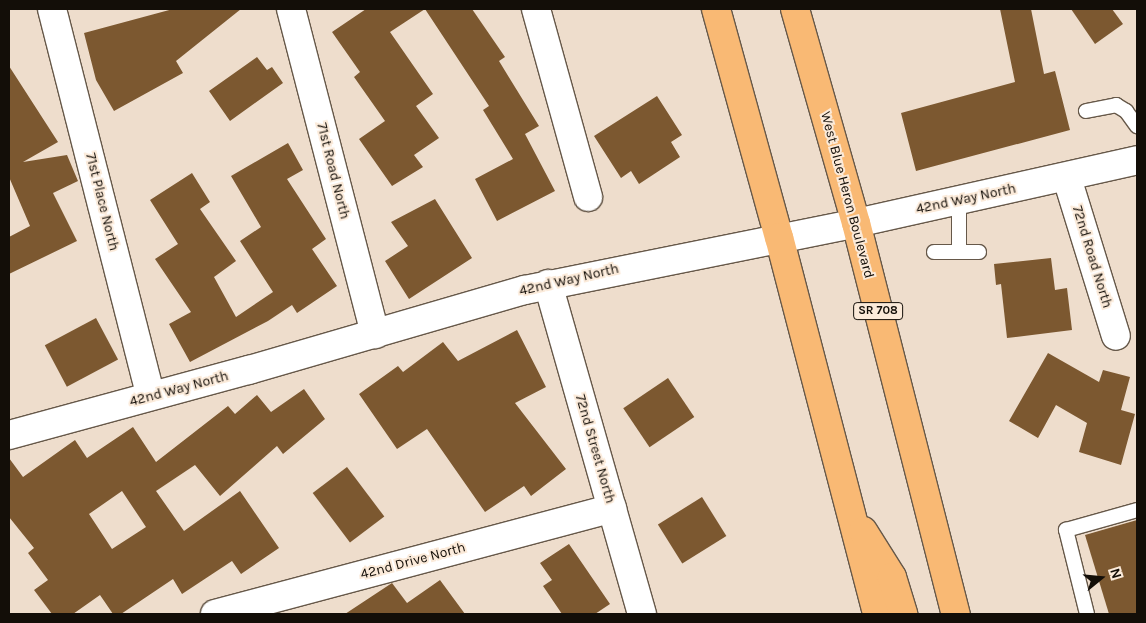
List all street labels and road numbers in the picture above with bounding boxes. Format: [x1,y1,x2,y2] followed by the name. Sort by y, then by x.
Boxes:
[817,110,877,280] street label: West Blue Heron Boulevard
[313,121,353,221] street label: 71st Road North
[82,151,122,253] street label: 71st Place North
[915,180,1017,218] street label: 42nd Way North
[1068,204,1116,310] street label: 72nd Road North
[518,260,620,300] street label: 42nd Way North
[853,302,903,321] road number: SR 708
[128,368,230,410] street label: 42nd Way North
[571,393,619,505] street label: 72nd Street North
[359,539,467,583] street label: 42nd Drive North

